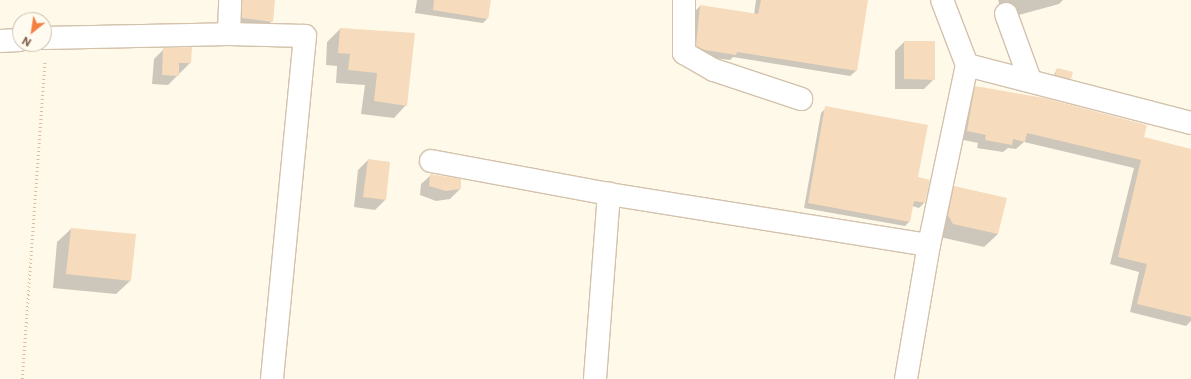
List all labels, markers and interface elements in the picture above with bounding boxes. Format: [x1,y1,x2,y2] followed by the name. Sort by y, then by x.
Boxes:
[12,12,52,52] north arrow
[19,34,33,50] text: N

